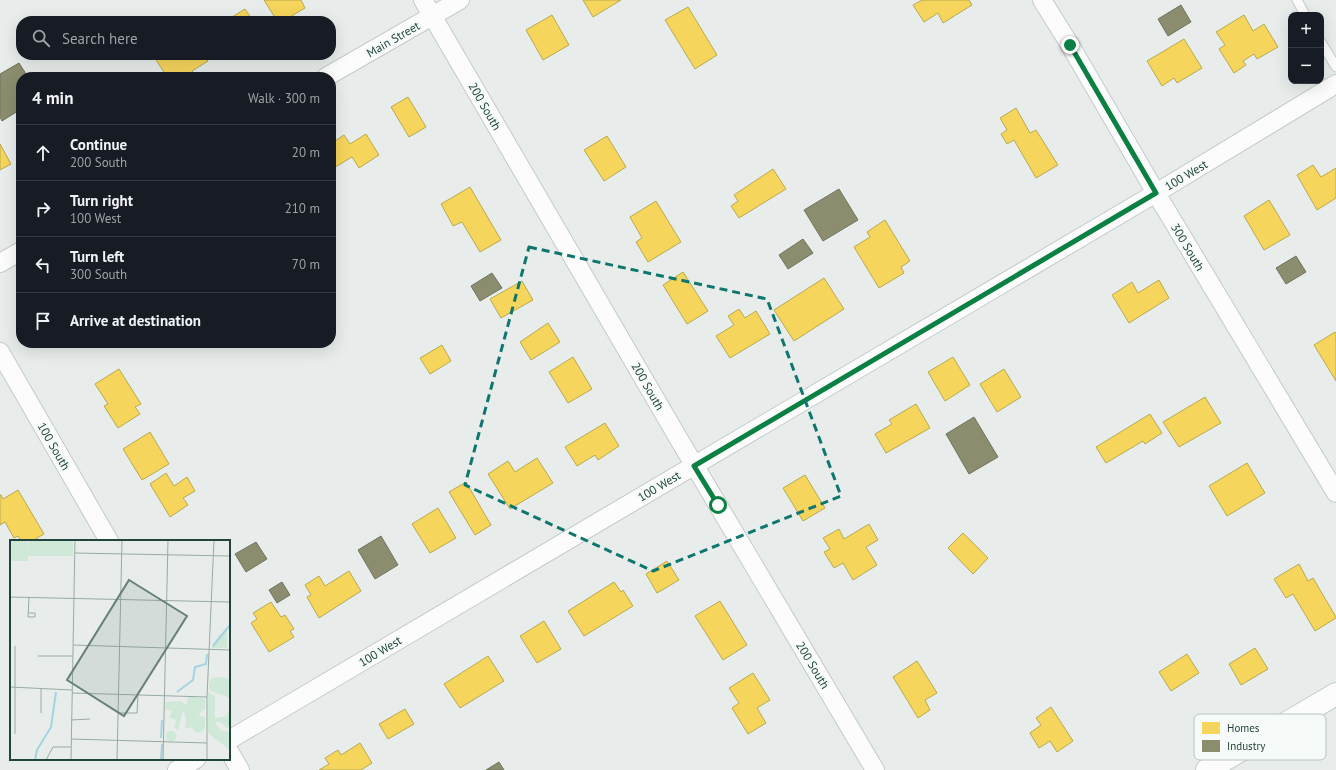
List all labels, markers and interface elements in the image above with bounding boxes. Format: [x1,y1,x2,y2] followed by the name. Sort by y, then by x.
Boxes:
[1288,12,1324,84] map controls
[1288,12,1324,48] button: +
[16,16,336,60] search box
[364,18,422,60] street label: Main Street
[30,27,52,49] icon: search
[62,29,138,48] text: Search here
[1061,36,1079,54] route end
[1288,48,1324,84] button: −
[465,79,505,133] street label: 200 South
[32,87,73,109] text: 4 min
[248,90,320,107] text: Walk · 300 m
[70,135,127,154] text: Continue
[32,142,54,164] icon: ahead
[292,144,320,161] text: 20 m
[70,154,127,171] text: 200 South
[1162,156,1210,194] street label: 100 West
[70,191,133,210] text: Turn right
[32,198,54,220] icon: right
[285,200,320,217] text: 210 m
[70,210,121,227] text: 100 West
[1168,221,1208,273] street label: 300 South
[70,247,124,266] text: Turn left
[32,254,54,276] icon: left
[292,256,320,273] text: 70 m
[70,266,127,283] text: 300 South
[32,310,54,332] icon: arrive
[70,311,201,330] text: Arrive at destination
[628,359,668,413] street label: 200 South
[34,419,74,473] street label: 100 South
[635,467,683,505] street label: 100 West
[709,496,727,514] route start
[10,540,230,760] inset map
[356,632,404,670] street label: 100 West
[793,639,833,691] street label: 200 South
[1194,714,1326,760] legend
[1227,721,1260,735] text: Homes
[1227,739,1266,753] text: Industry

